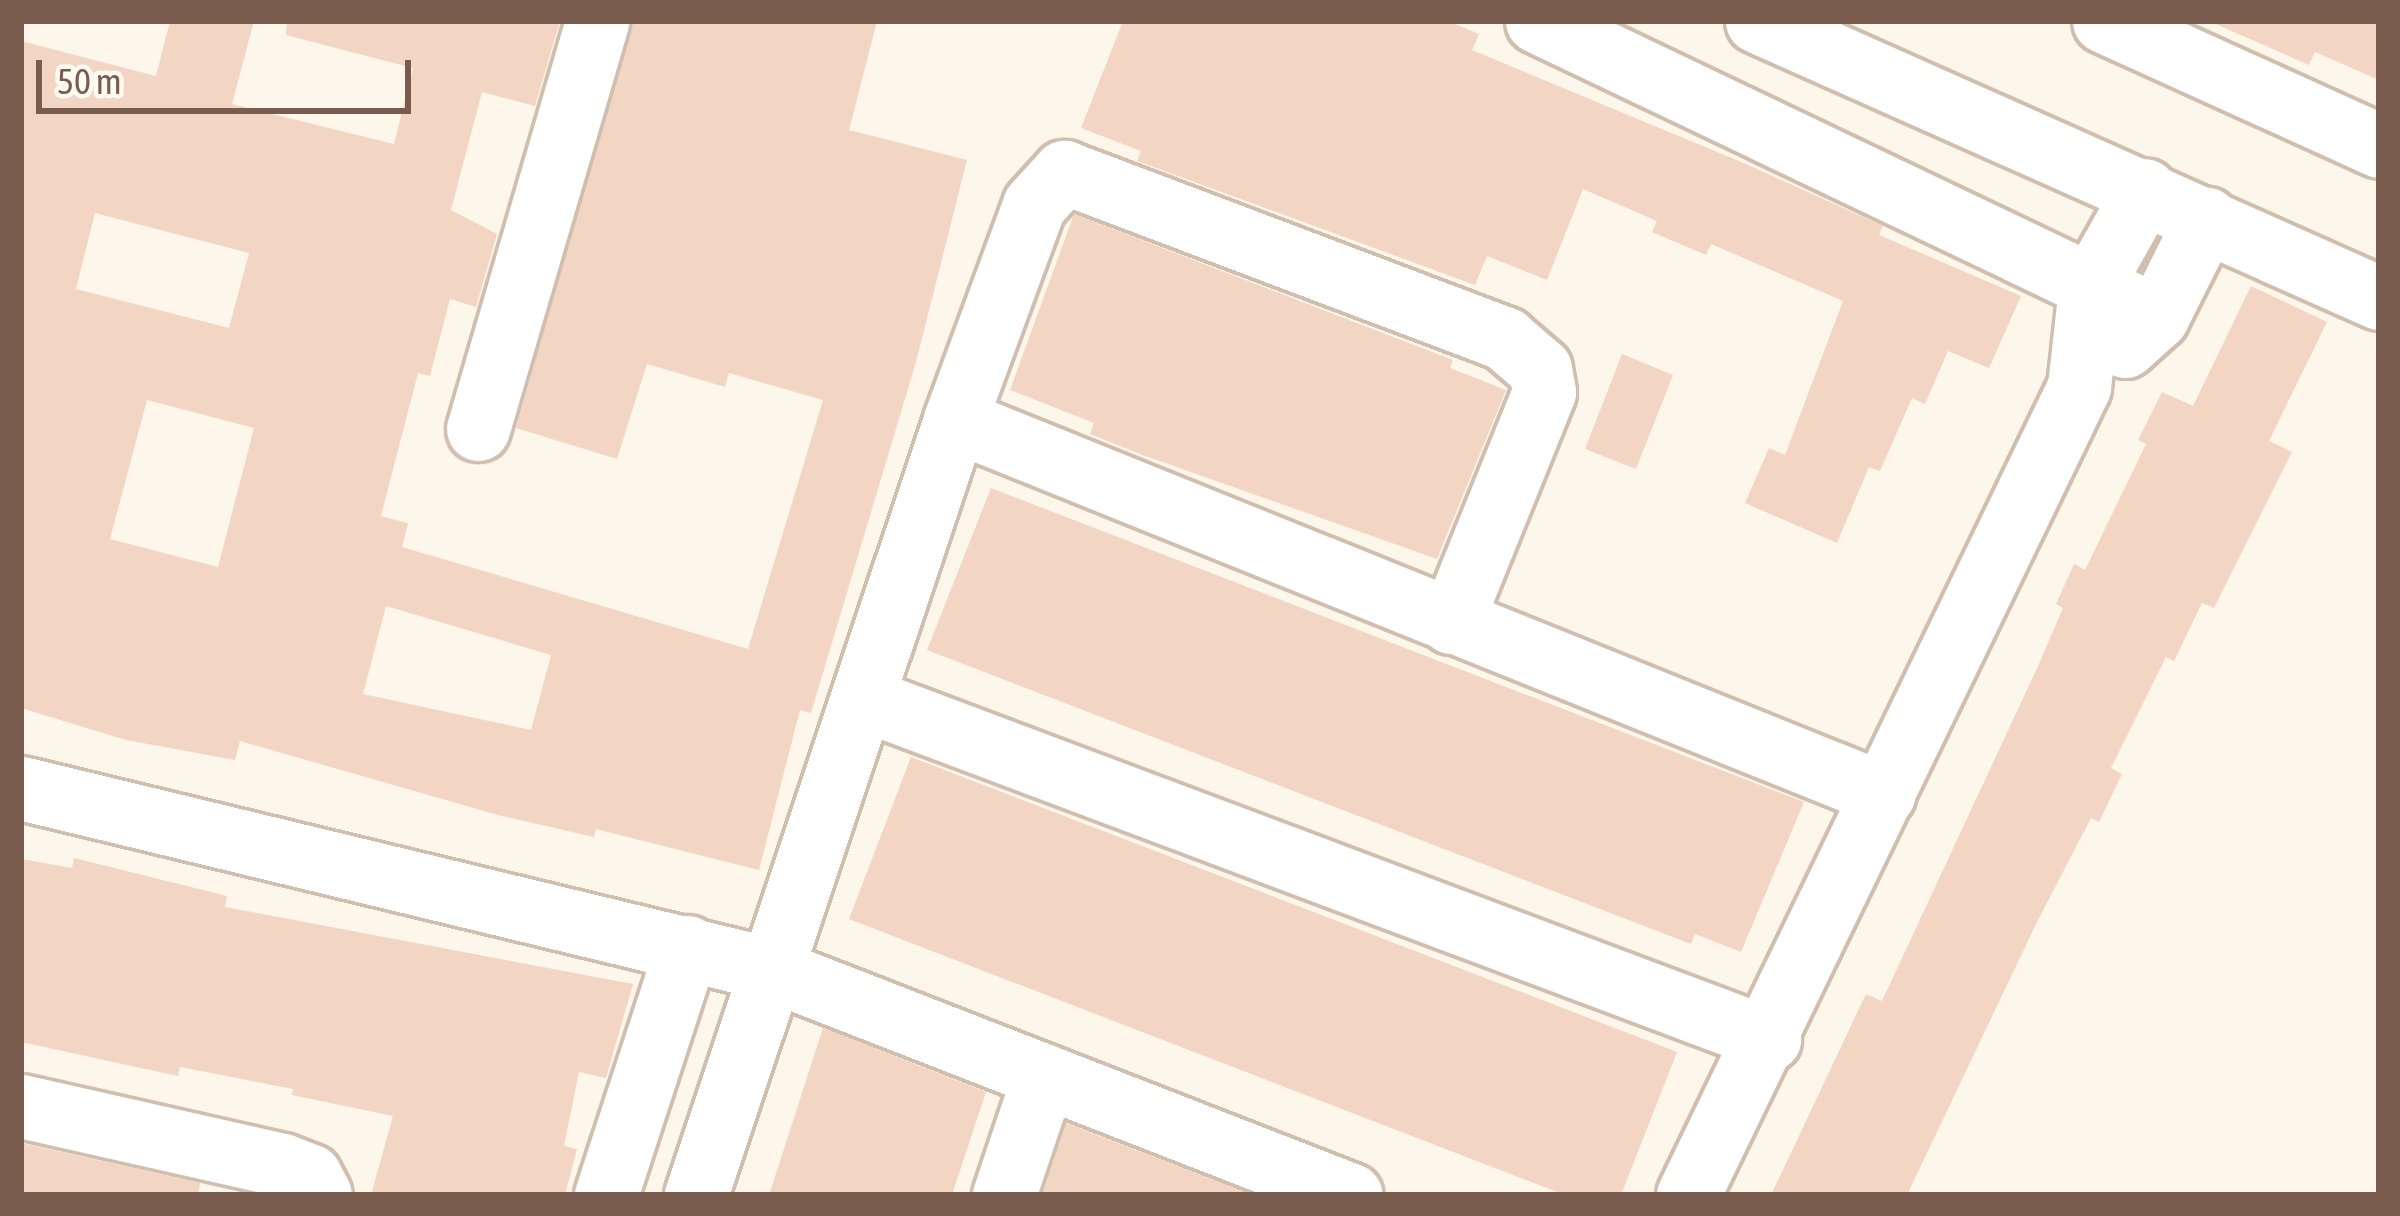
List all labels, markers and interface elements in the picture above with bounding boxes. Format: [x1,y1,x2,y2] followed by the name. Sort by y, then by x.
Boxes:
[42,36,417,110] scale bar
[57,60,122,102] text: 50 m

